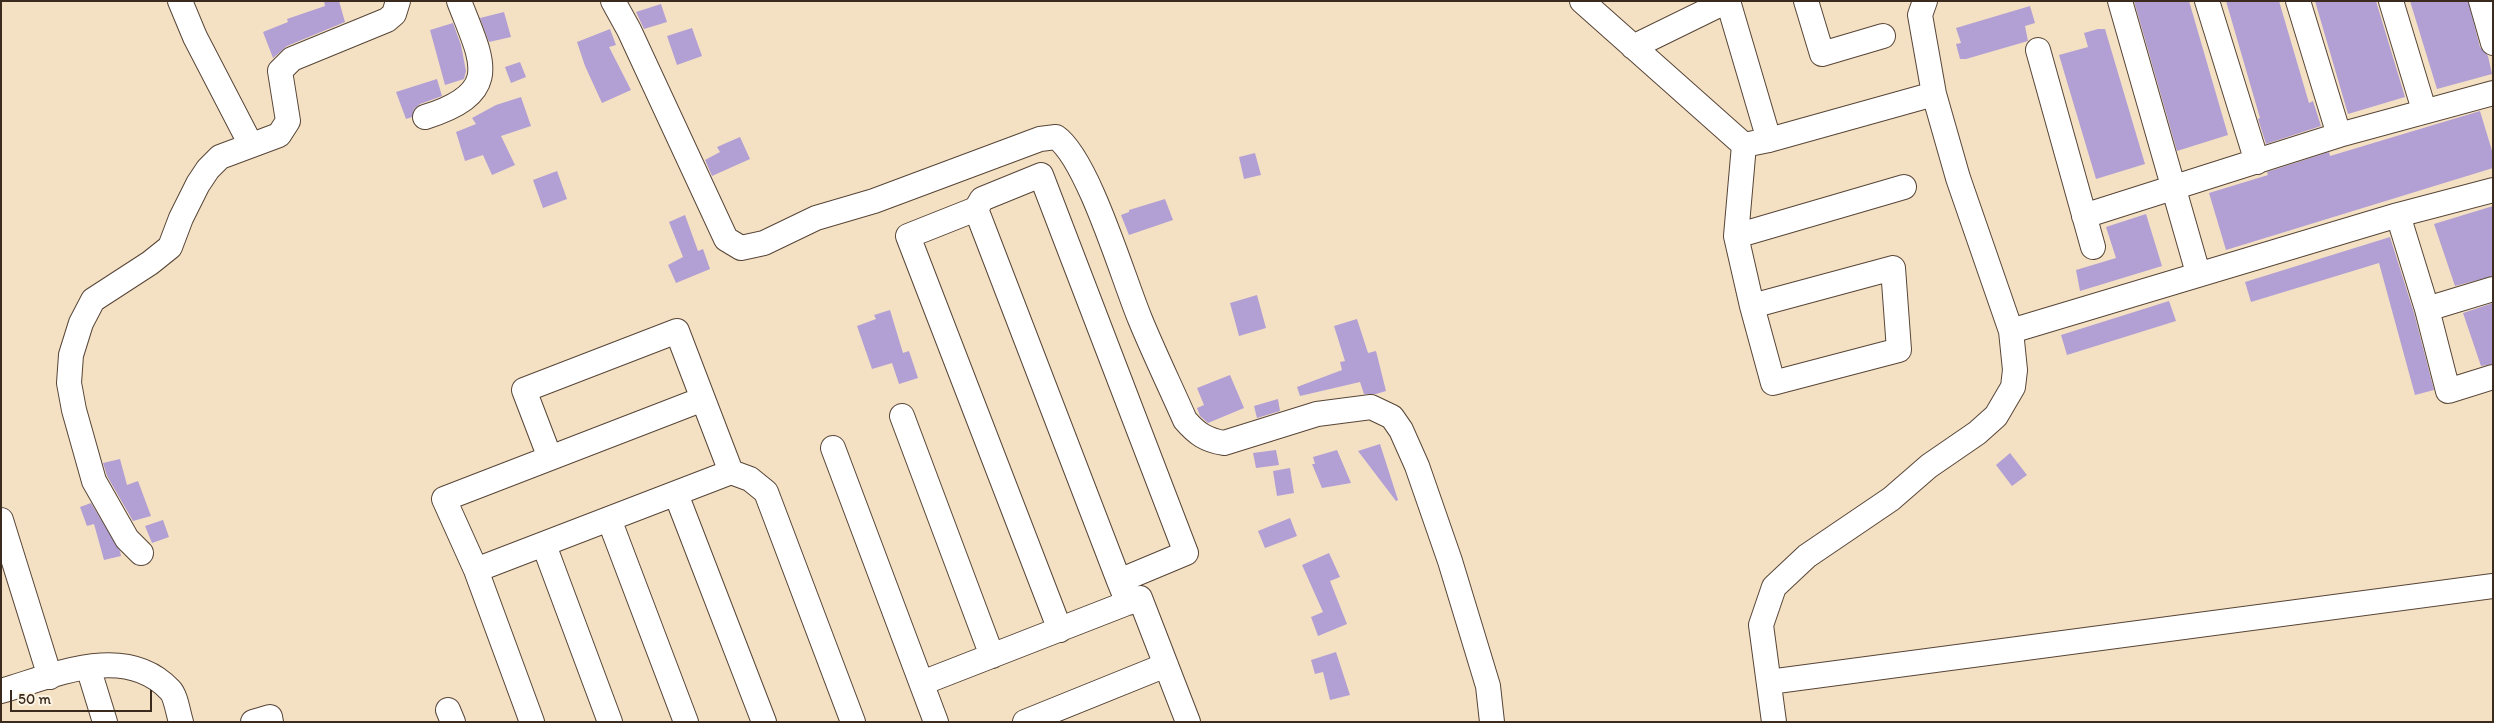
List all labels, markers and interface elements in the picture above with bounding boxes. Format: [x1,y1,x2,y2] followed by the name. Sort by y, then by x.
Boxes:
[12,680,155,712] scale bar
[18,690,51,708] text: 50 m

